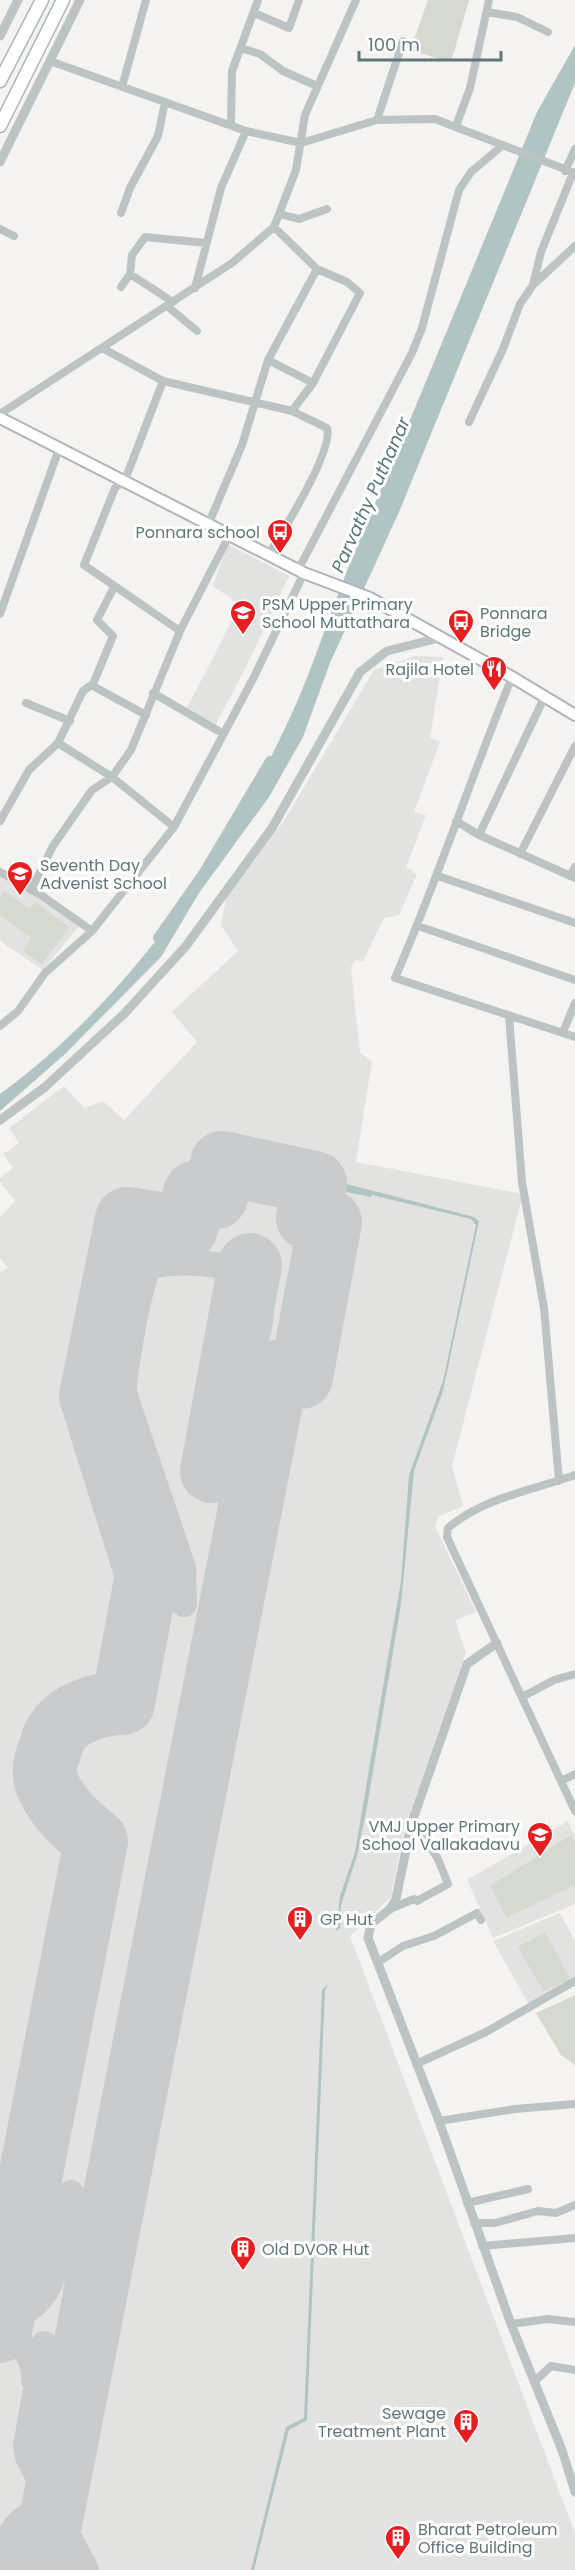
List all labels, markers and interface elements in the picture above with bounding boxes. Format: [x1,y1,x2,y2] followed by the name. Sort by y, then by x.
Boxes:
[359,24,502,62] scale bar
[368,32,420,57] text: 100 m
[325,412,417,576] water label: Parvathy Puthanar
[265,517,295,555] bus stop icon: Ponnara school
[135,521,260,544] place label: Ponnara school
[262,593,413,634] place label: PSM Upper Primary School Muttathara
[228,598,258,636] school or university icon: PSM Upper Primary School Muttathara
[480,602,548,643] place label: Ponnara Bridge
[446,607,476,645] bus stop icon: Ponnara Bridge
[479,654,509,692] restaurant icon: Rajila Hotel
[386,658,474,681] place label: Rajila Hotel
[40,854,167,895] place label: Seventh Day Advenist School
[5,859,35,897] school or university icon: Seventh Day Advenist School
[362,1815,520,1856] place label: VMJ Upper Primary School Vallakadavu
[525,1820,555,1858] school or university icon: VMJ Upper Primary School Vallakadavu
[285,1904,315,1942] building icon: GP Hut
[320,1908,373,1931] place label: GP Hut
[228,2234,258,2272] building icon: Old DVOR Hut
[262,2238,370,2261] place label: Old DVOR Hut
[318,2402,446,2443] place label: Sewage Treatment Plant
[451,2407,481,2445] building icon: Sewage Treatment Plant
[418,2518,558,2559] place label: Bharat Petroleum Office Building
[383,2523,413,2561] building icon: Bharat Petroleum Office Building

